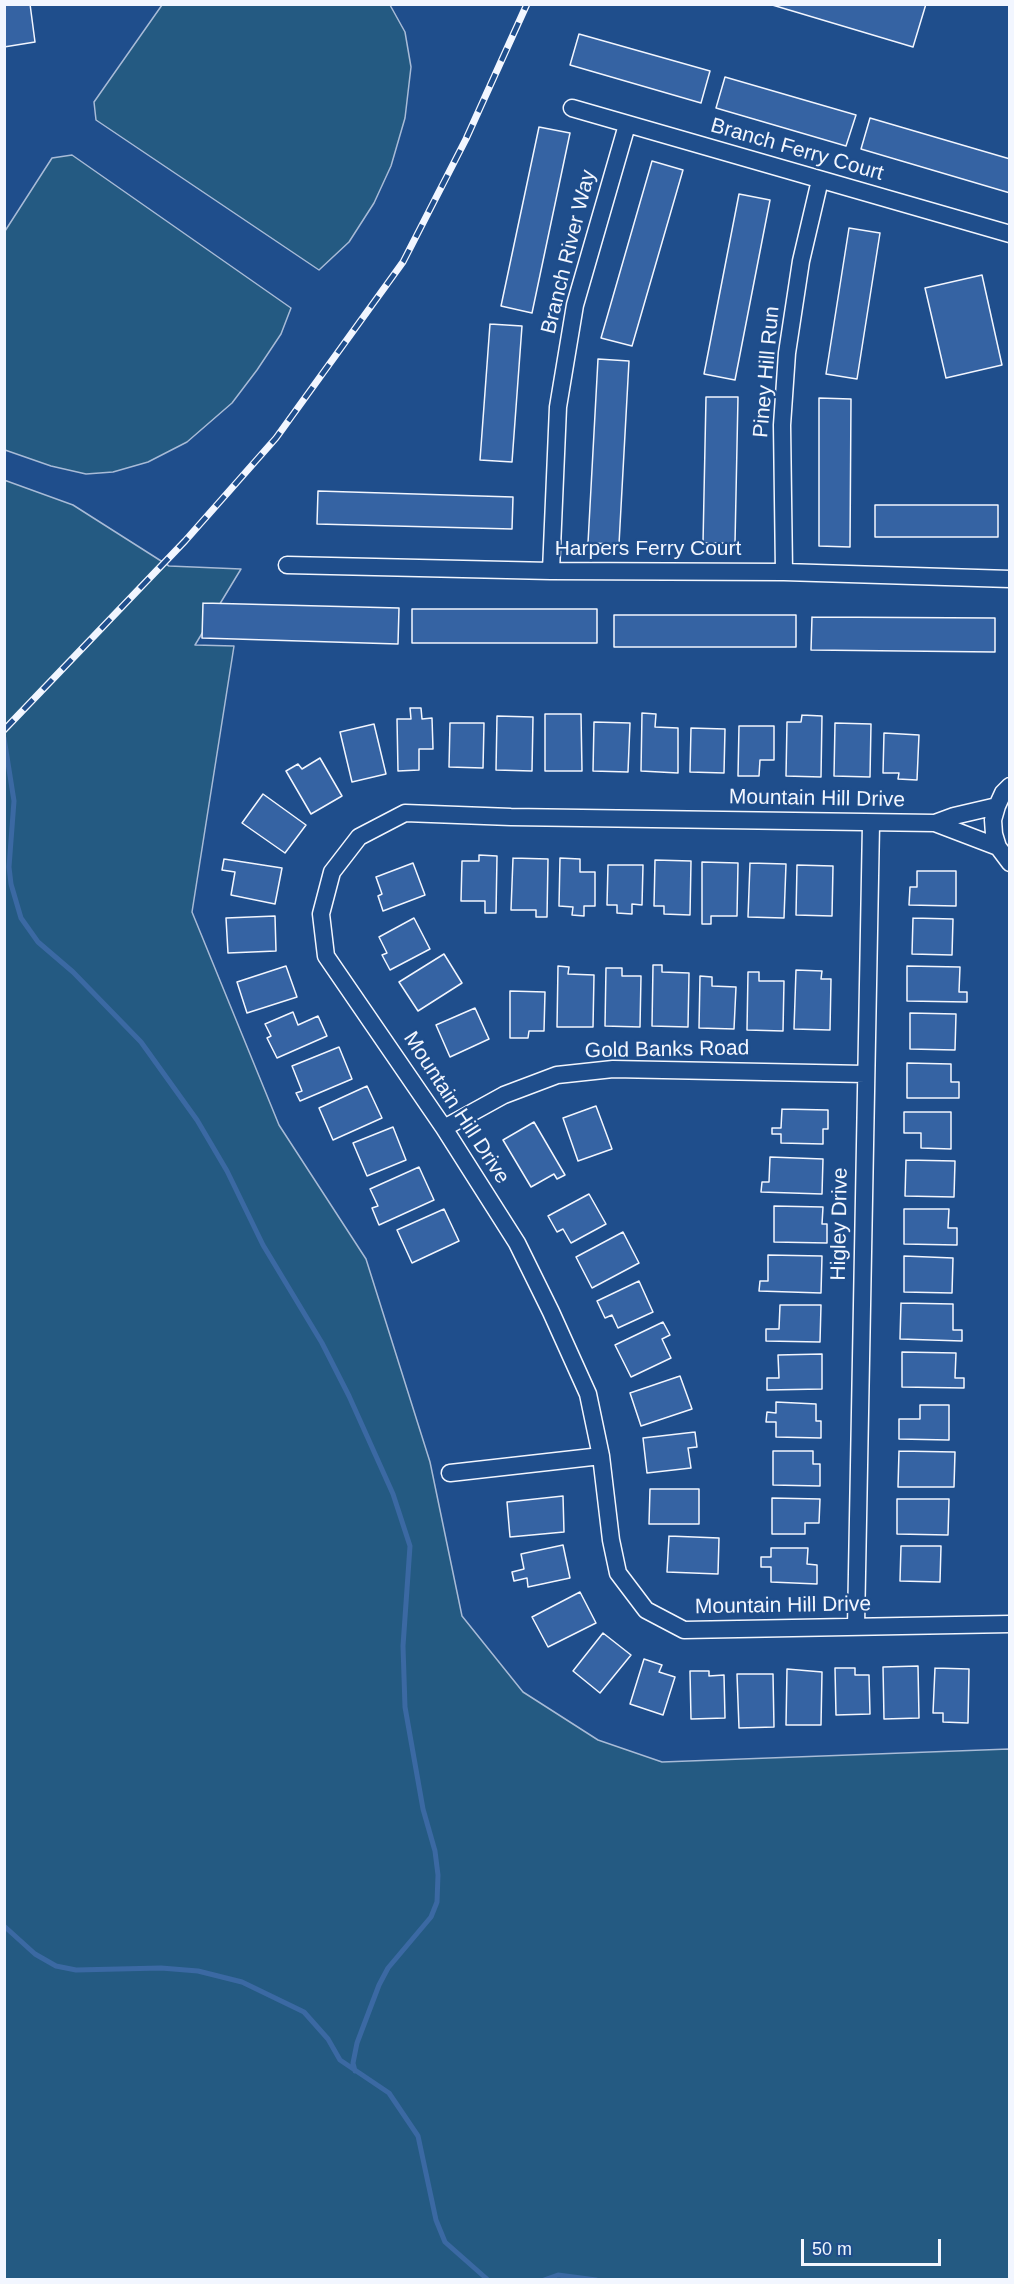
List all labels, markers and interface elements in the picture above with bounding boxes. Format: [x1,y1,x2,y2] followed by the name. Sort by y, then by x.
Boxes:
[708,113,886,187] street label: Branch Ferry Court
[536,167,602,337] street label: Branch River Way
[749,305,785,439] street label: Piney Hill Run
[555,536,741,562] street label: Harpers Ferry Court
[729,785,905,813] street label: Mountain Hill Drive
[397,1027,515,1189] street label: Mountain Hill Drive
[584,1036,750,1064] street label: Gold Banks Road
[826,1167,854,1281] street label: Higley Drive
[695,1592,871,1620] street label: Mountain Hill Drive
[804,2227,944,2265] scale bar
[812,2239,852,2259] text: 50 m

